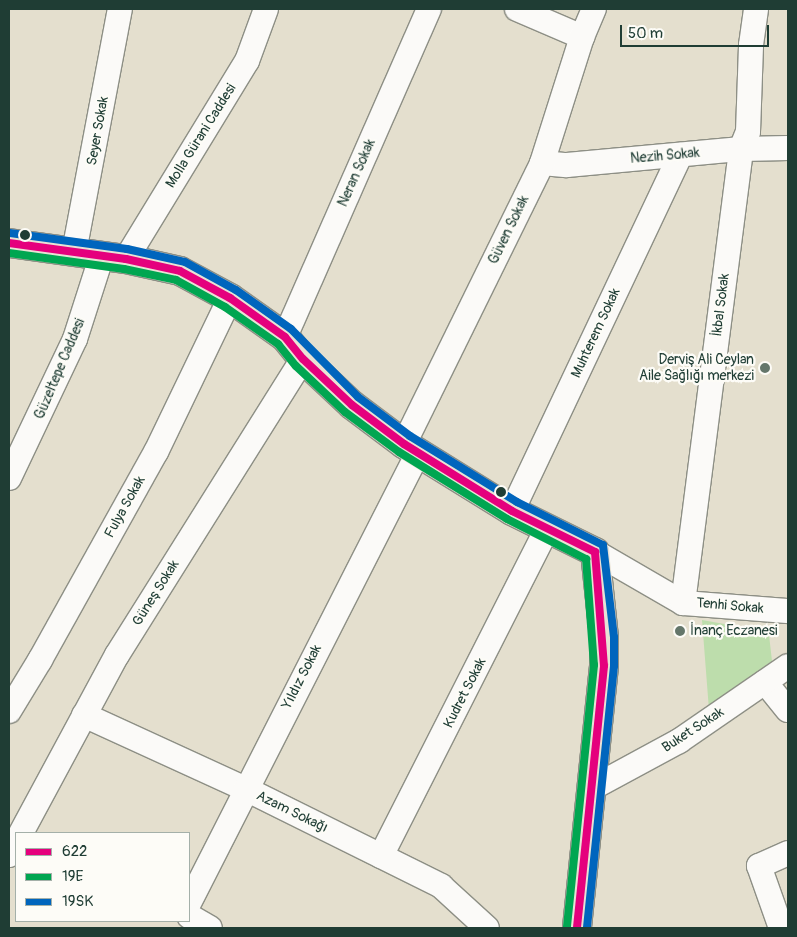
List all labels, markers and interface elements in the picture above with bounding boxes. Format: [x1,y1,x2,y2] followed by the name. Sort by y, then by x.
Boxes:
[622,15,771,47] scale bar
[628,24,663,43] text: 50 m
[162,81,240,191] street label: Molla Gürani Caddesi
[84,95,112,167] street label: Seyer Sokak
[335,137,379,209] street label: Neran Sokak
[630,145,700,167] street label: Nezih Sokak
[485,193,533,267] street label: Güven Sokak
[20,230,30,240] unlabelled marker
[709,273,733,337] street label: İkbal Sokak
[568,285,624,381] street label: Muhterem Sokak
[31,316,89,422] street label: Güzeltepe Caddesi
[639,352,754,384] place label: Derviş Ali Ceylan Aile Sağlığı merkezi
[758,361,772,375] marker: Derviş Ali Ceylan Aile Sağlığı merkezi
[101,473,149,541] street label: Fulya Sokak
[496,487,506,497] unlabelled marker
[129,557,183,629] street label: Güneş Sokak
[696,595,764,617] street label: Tenhi Sokak
[690,623,778,639] place label: İnanç Eczanesi
[674,625,686,637] marker: İnanç Eczanesi
[279,642,325,712] street label: Yıldız Sokak
[440,655,490,731] street label: Kudret Sokak
[659,704,727,756] street label: Buket Sokak
[254,787,330,837] street label: Azam Sokağı
[15,832,190,922] legend
[62,842,88,861] text: 622
[62,867,83,886] text: 19E
[62,892,93,911] text: 19SK

